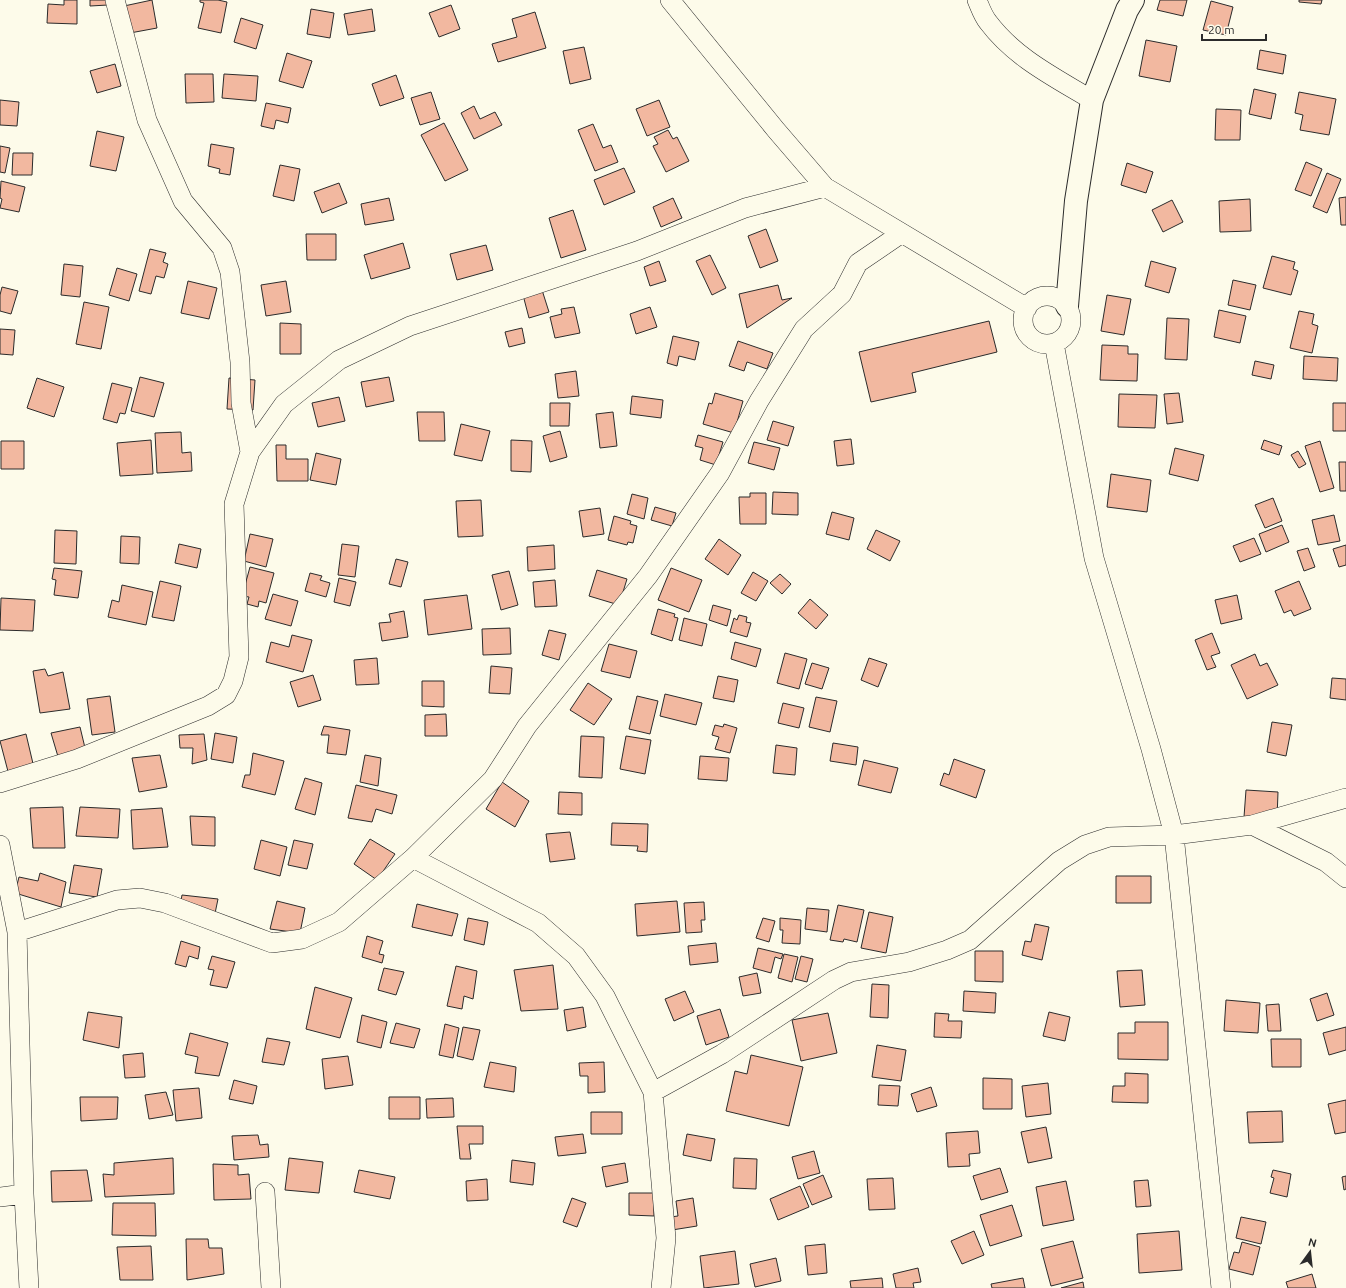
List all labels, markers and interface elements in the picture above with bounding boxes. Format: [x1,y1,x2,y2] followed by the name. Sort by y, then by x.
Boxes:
[1202,16,1266,42] scale bar
[1208,23,1235,36] text: 20 m
[1290,1232,1330,1272] north arrow
[1307,1235,1318,1249] text: N

